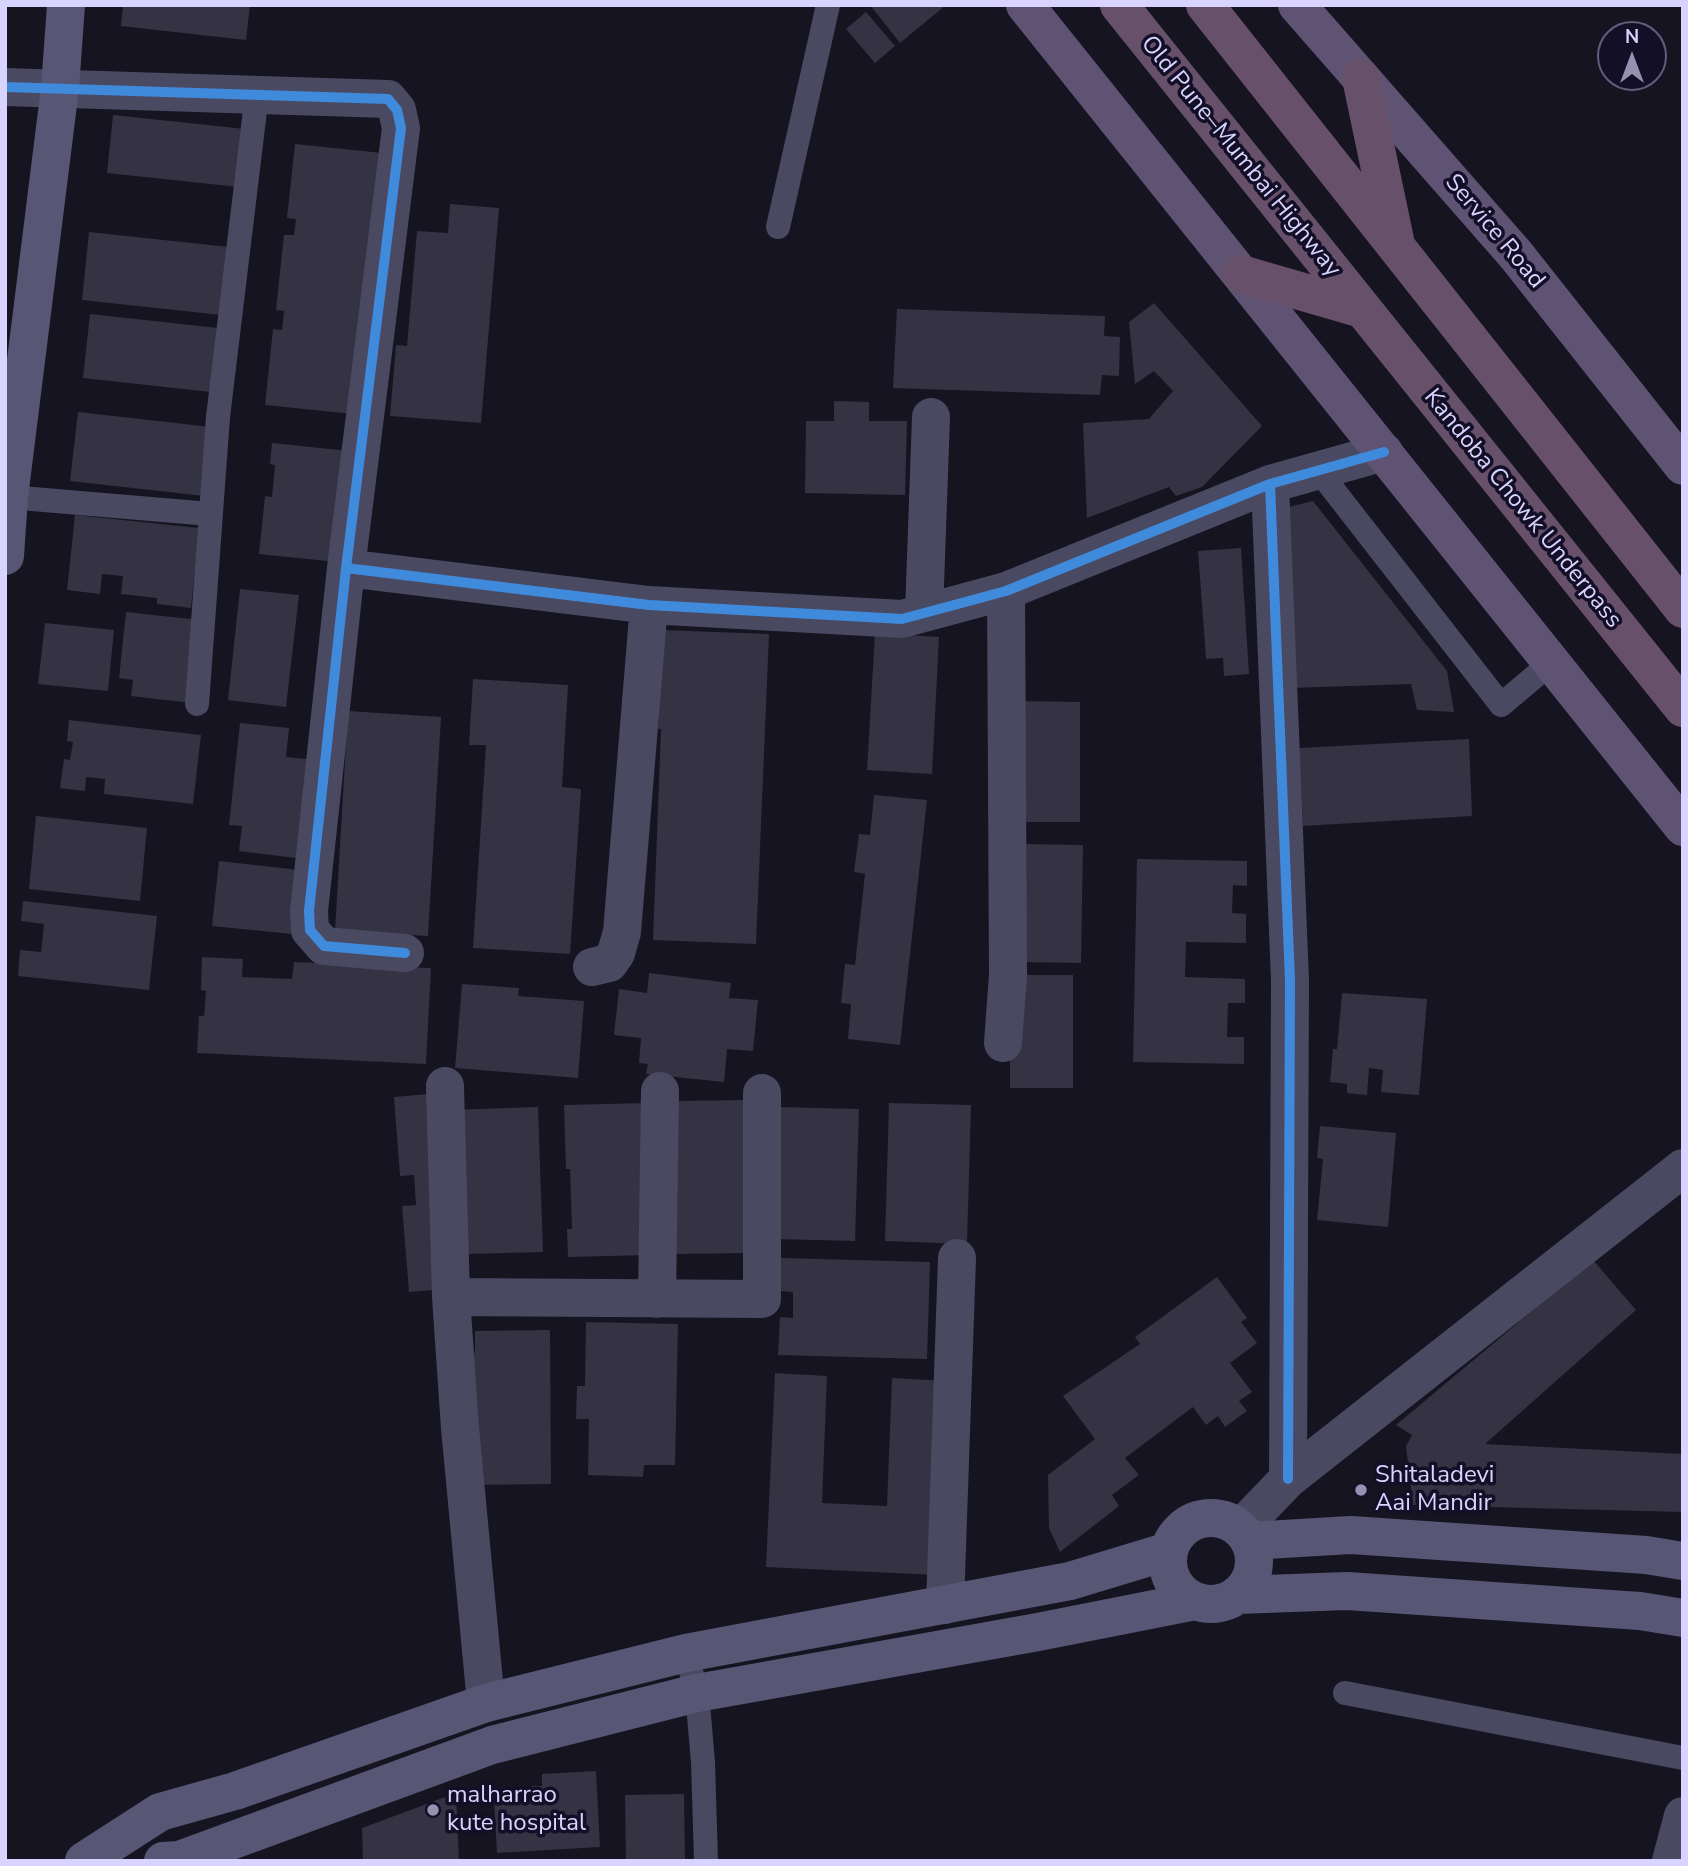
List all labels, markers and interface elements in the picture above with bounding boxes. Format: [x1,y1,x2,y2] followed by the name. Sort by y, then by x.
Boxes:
[1597,21,1667,91] north arrow
[1625,24,1639,50] text: N
[1134,31,1346,283] street label: Old Pune–Mumbai Highway
[1438,169,1550,295] street label: Service Road
[1417,384,1627,634] street label: Kandoba Chowk Underpass
[1375,1462,1494,1518] place label: Shitaladevi Aai Mandir
[1353,1482,1369,1498] marker: Shitaladevi Aai Mandir
[447,1782,586,1838] place label: malharrao kute hospital
[425,1802,441,1818] marker: malharrao kute hospital

